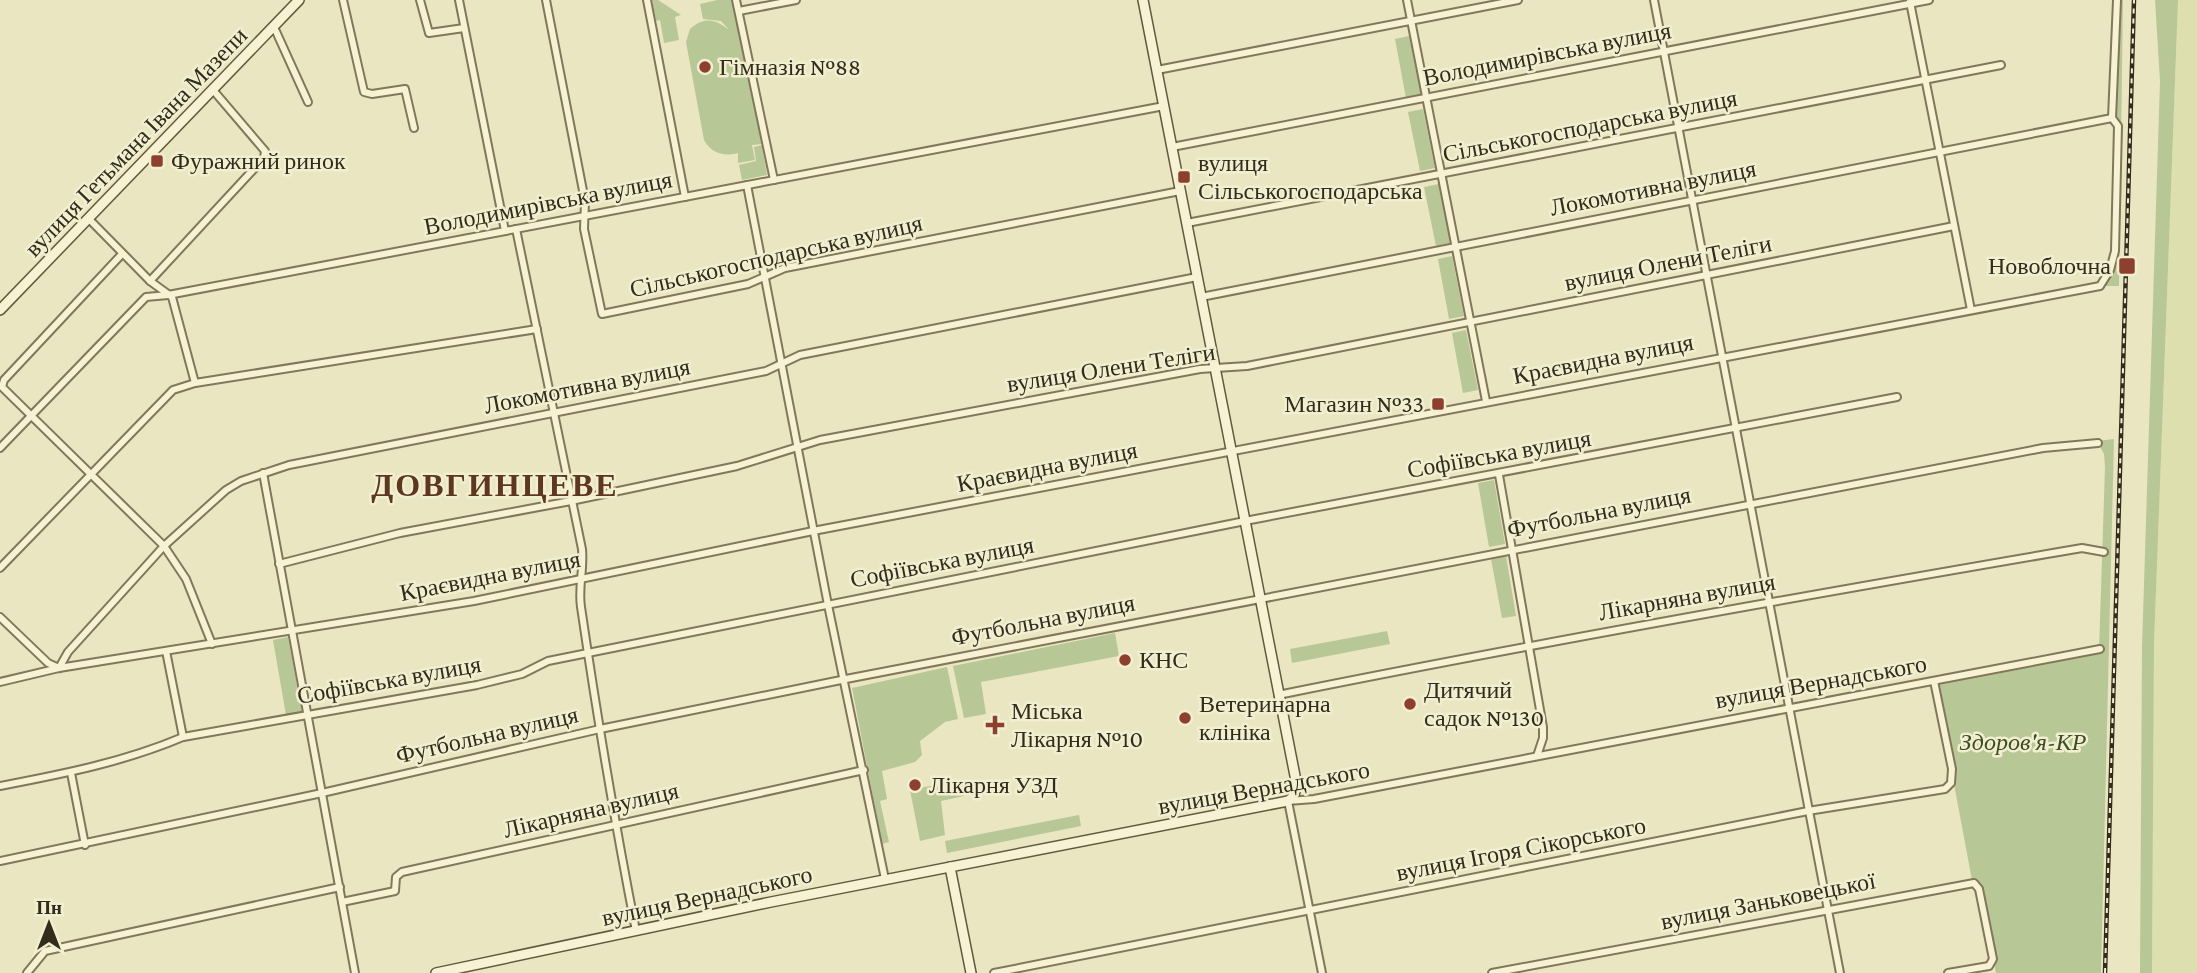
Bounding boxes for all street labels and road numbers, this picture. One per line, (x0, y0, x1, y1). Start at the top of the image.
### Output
street label: Володимирівська вулиця (1421, 16, 1673, 91)
street label: вулиця Гетьмана Івана Мазепи (19, 21, 252, 262)
street label: Сільськогосподарська вулиця (1440, 84, 1739, 167)
street label: Локомотивна вулиця (1548, 154, 1758, 221)
street label: Володимирівська вулиця (422, 165, 674, 240)
street label: Сільськогосподарська вулиця (627, 209, 925, 302)
street label: вулиця Олени Теліги (1562, 229, 1774, 296)
street label: Краєвидна вулиця (1510, 328, 1696, 389)
street label: вулиця Олени Теліги (1005, 338, 1217, 397)
street label: Локомотивна вулиця (482, 352, 692, 419)
street label: Софіївська вулиця (1405, 424, 1593, 483)
street label: Краєвидна вулиця (954, 436, 1140, 497)
street label: Футбольна вулиця (1505, 480, 1693, 543)
street label: Софіївська вулиця (848, 530, 1036, 593)
street label: Краєвидна вулиця (397, 545, 583, 606)
street label: Лікарняна вулиця (1596, 568, 1777, 625)
street label: Футбольна вулиця (949, 588, 1137, 651)
street label: Софіївська вулиця (295, 650, 483, 709)
street label: вулиця Вернадського (1713, 650, 1929, 713)
street label: Футбольна вулиця (393, 700, 581, 769)
street label: вулиця Вернадського (1156, 756, 1372, 819)
street label: Лікарняна вулиця (501, 776, 681, 843)
street label: вулиця Ігоря Сікорського (1394, 811, 1648, 886)
street label: вулиця Вернадського (599, 860, 815, 931)
street label: вулиця Заньковецької (1658, 866, 1878, 935)

